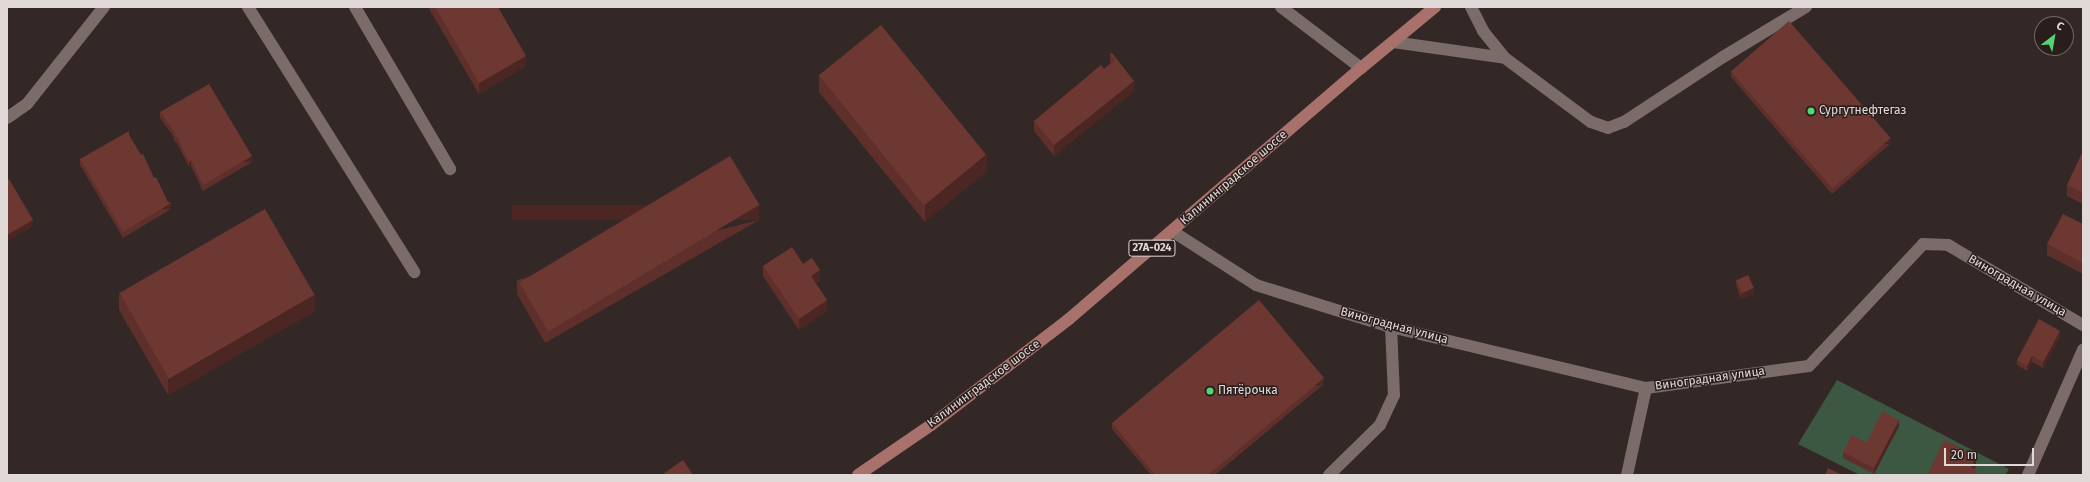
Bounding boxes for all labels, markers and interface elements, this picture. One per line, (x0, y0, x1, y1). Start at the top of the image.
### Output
north arrow (2034, 16, 2074, 56)
text: С (2054, 19, 2066, 33)
place label: Сургутнефтегаз (1819, 104, 1907, 118)
marker: Сургутнефтегаз (1806, 106, 1816, 116)
street label: Калининградское шоссе (1178, 128, 1290, 228)
road number: 27А-024 (1128, 239, 1176, 257)
street label: Виноградная улица (1965, 252, 2069, 320)
street label: Виноградная улица (1339, 305, 1449, 347)
street label: Калининградское шоссе (925, 337, 1043, 431)
street label: Виноградная улица (1654, 364, 1766, 394)
place label: Пятёрочка (1218, 384, 1278, 398)
marker: Пятёрочка (1205, 386, 1215, 396)
scale bar (1946, 440, 2036, 466)
text: 20 m (1951, 448, 1977, 462)

